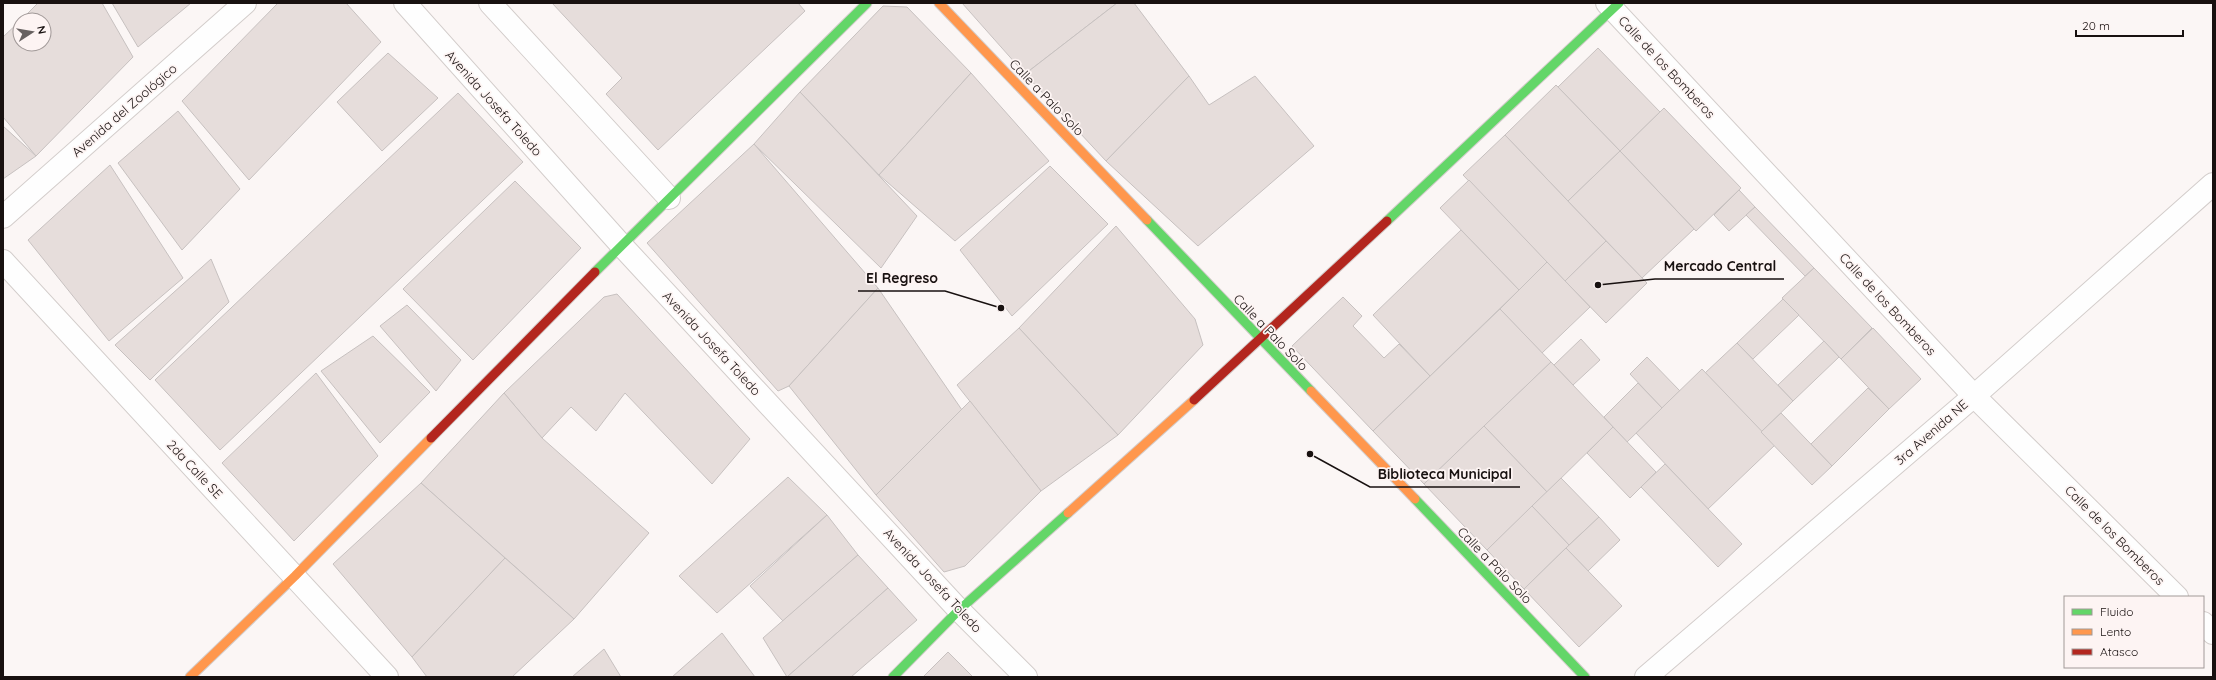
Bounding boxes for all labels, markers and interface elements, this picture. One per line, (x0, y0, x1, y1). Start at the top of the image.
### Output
north arrow (12, 12, 52, 52)
street label: Calle de los Bomberos (1615, 12, 1719, 122)
scale bar (2076, 12, 2183, 38)
text: 20 m (2082, 18, 2110, 33)
text: N (34, 25, 49, 35)
street label: Avenida Josefa Toledo (442, 47, 546, 159)
street label: Calle a Palo Solo (1006, 55, 1088, 139)
street label: Avenida del Zoológico (68, 60, 180, 160)
street label: Calle de los Bomberos (1836, 249, 1940, 359)
callout: Mercado Central (1655, 253, 1784, 279)
text: Mercado Central (1664, 257, 1776, 275)
callout: El Regreso (858, 265, 945, 291)
text: El Regreso (866, 269, 938, 287)
street label: Avenida Josefa Toledo (660, 288, 765, 399)
street label: Calle a Palo Solo (1230, 290, 1312, 374)
street label: 3ra Avenida NE (1891, 396, 1971, 468)
street label: 2da Calle SE (164, 436, 226, 502)
callout: Biblioteca Municipal (1370, 461, 1520, 487)
text: Biblioteca Municipal (1378, 465, 1512, 483)
street label: Calle de los Bomberos (2062, 482, 2168, 588)
street label: Calle a Palo Solo (1454, 523, 1536, 607)
street label: Avenida Josefa Toledo (881, 525, 986, 636)
legend (2064, 596, 2204, 668)
text: Fluido (2100, 604, 2133, 619)
text: Lento (2100, 624, 2131, 639)
text: Atasco (2100, 644, 2138, 659)

